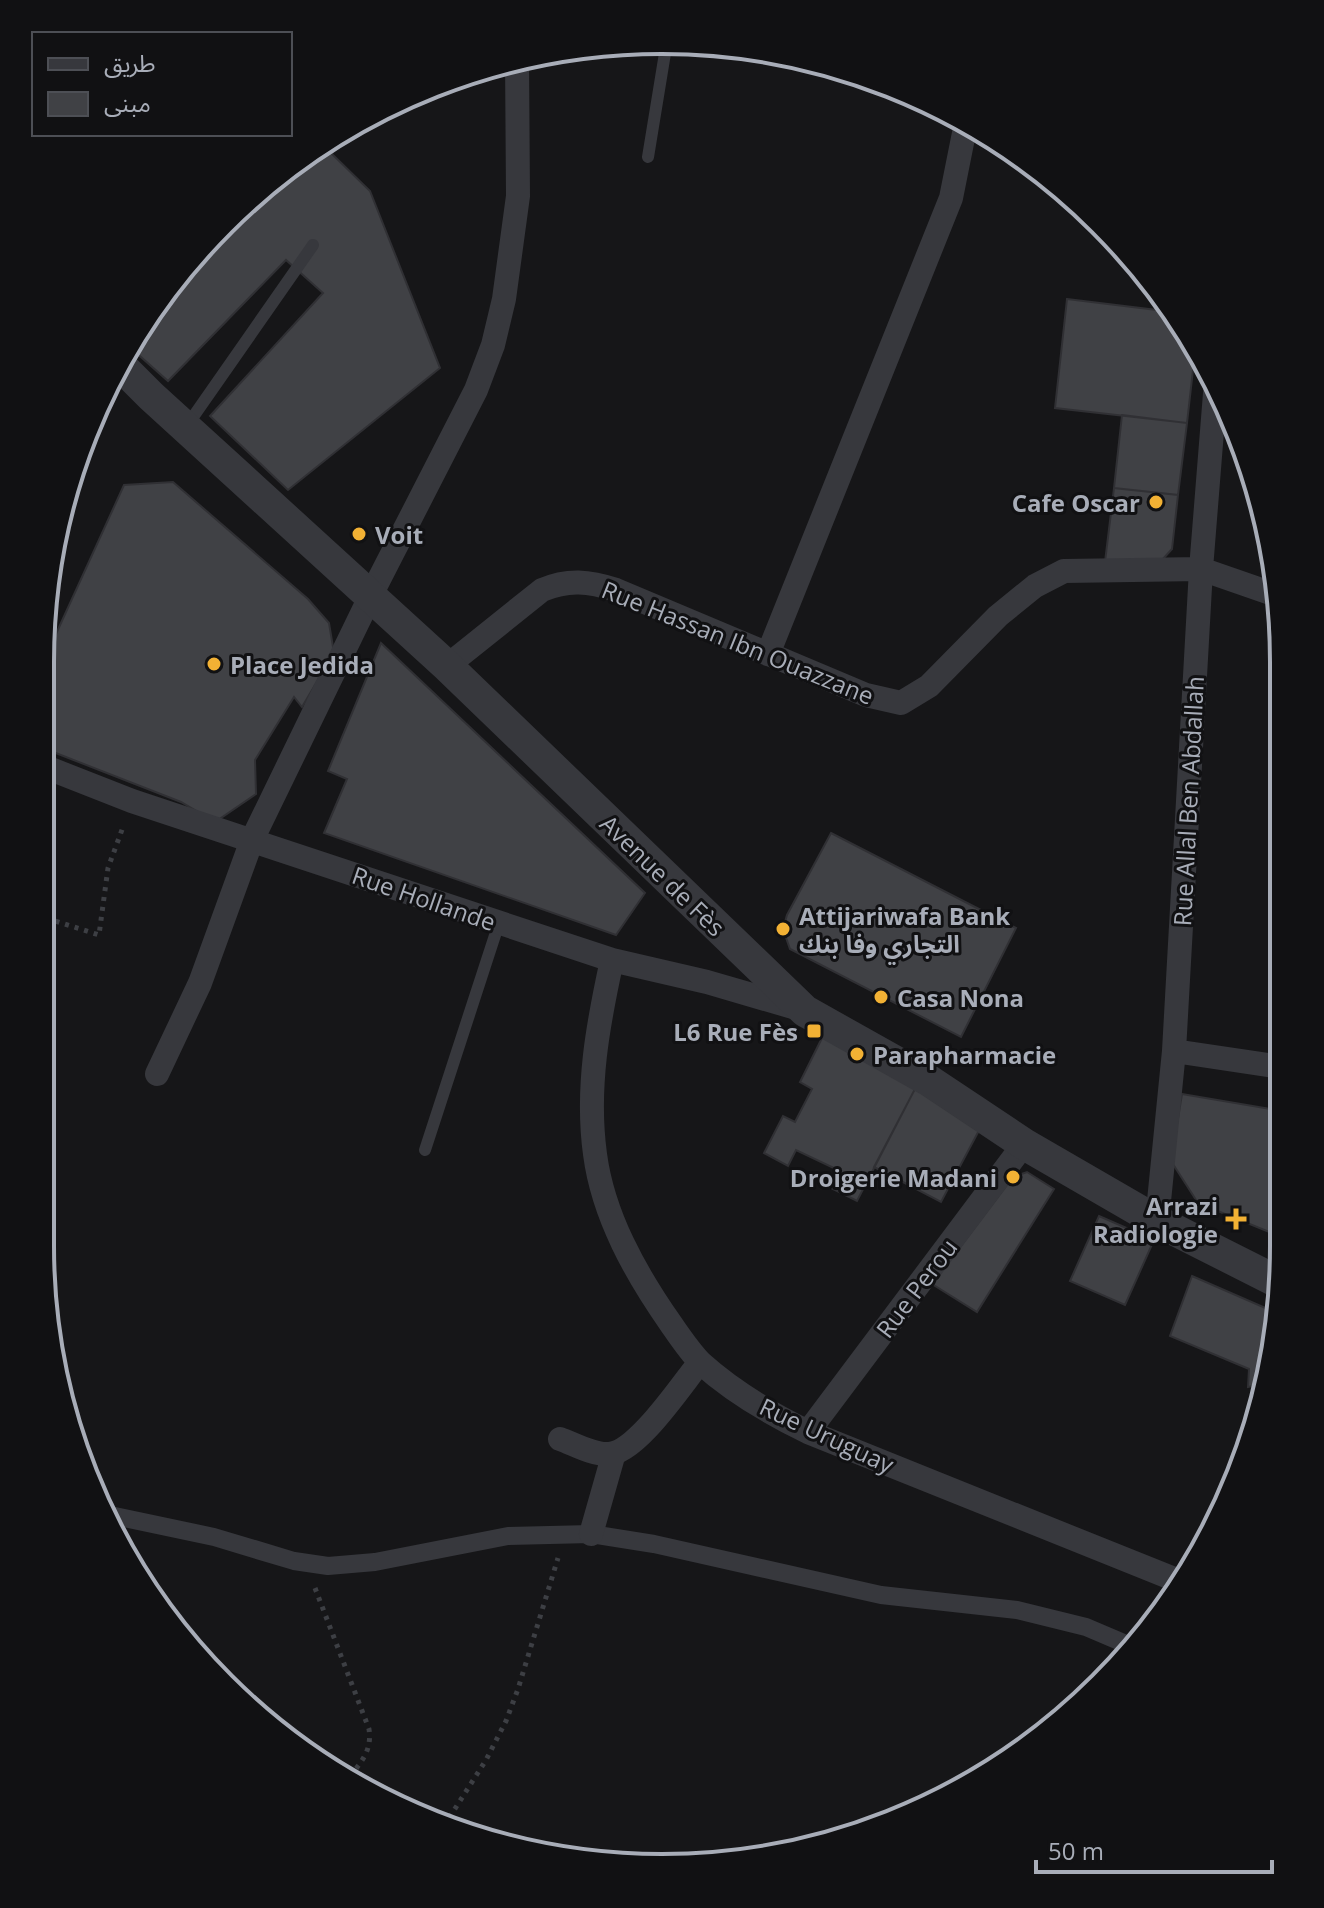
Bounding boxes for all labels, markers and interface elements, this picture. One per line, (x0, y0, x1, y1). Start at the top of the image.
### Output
legend (32, 32, 292, 136)
text: طريق (104, 46, 156, 79)
text: مبنى (104, 86, 151, 119)
place label: Cafe Oscar (1012, 486, 1140, 519)
marker: Cafe Oscar (1147, 493, 1165, 511)
place label: Voit (375, 518, 423, 551)
marker: Voit (350, 525, 368, 543)
street label: Rue Hassan Ibn Ouazzane (597, 572, 879, 712)
place label: Place Jedida (230, 648, 374, 681)
marker: Place Jedida (205, 655, 223, 673)
street label: Rue Allal Ben Abdallah (1165, 675, 1211, 927)
street label: Avenue de Fès (593, 807, 733, 943)
street label: Rue Hollande (348, 858, 500, 938)
place label: Attijariwafa Bank التجاري وفا بنك (799, 899, 1010, 964)
marker: Attijariwafa Bank التجاري وفا بنك (774, 920, 792, 938)
place label: Casa Nona (897, 981, 1024, 1014)
marker: Casa Nona (872, 988, 890, 1006)
place label: L6 Rue Fès (673, 1015, 798, 1048)
marker: L6 Rue Fès (805, 1022, 823, 1040)
place label: Parapharmacie (873, 1038, 1056, 1071)
marker: Parapharmacie (848, 1045, 866, 1063)
place label: Droigerie Madani (790, 1161, 997, 1194)
marker: Droigerie Madani (1004, 1168, 1022, 1186)
place label: Arrazi Radiologie (1093, 1189, 1218, 1250)
marker: Arrazi Radiologie (1225, 1208, 1247, 1230)
street label: Rue Perou (868, 1232, 964, 1344)
street label: Rue Uruguay (755, 1390, 900, 1481)
scale bar (1036, 1824, 1272, 1874)
text: 50 m (1048, 1834, 1104, 1867)

